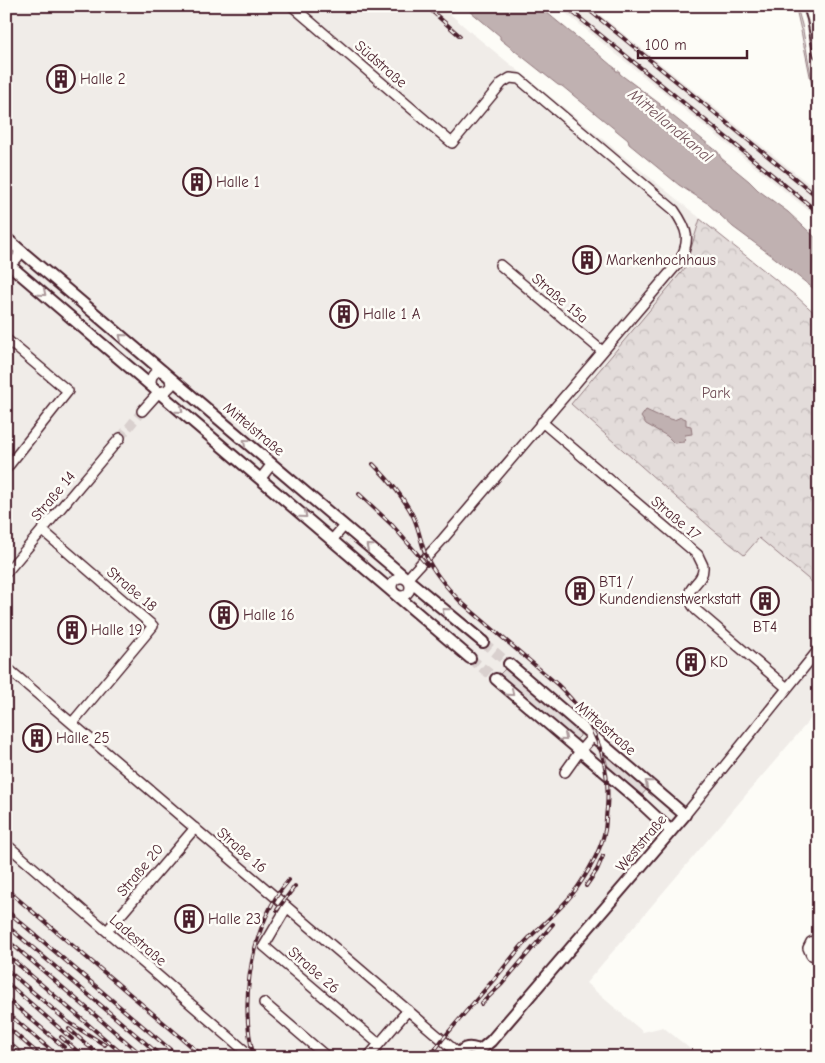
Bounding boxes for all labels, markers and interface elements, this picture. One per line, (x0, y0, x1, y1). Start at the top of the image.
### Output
scale bar (638, 28, 746, 60)
street label: Südstraße (351, 36, 411, 92)
text: 100 m (645, 36, 687, 54)
building icon: Halle 2 (46, 64, 76, 94)
place label: Halle 2 (80, 70, 126, 88)
water label: Mittellandkanal (624, 85, 716, 166)
building icon: Halle 1 (182, 167, 212, 197)
place label: Halle 1 (216, 173, 260, 191)
building icon: Markenhochhaus (572, 245, 602, 275)
place label: Markenhochhaus (606, 251, 716, 269)
street label: Straße 15a (528, 269, 592, 327)
one-way arrow (38, 287, 47, 296)
building icon: Halle 1 A (329, 299, 359, 329)
place label: Halle 1 A (363, 305, 421, 323)
one-way arrow (119, 333, 128, 342)
park label: Park (702, 384, 731, 402)
street label: Mittelstraße (220, 398, 289, 460)
one-way arrow (175, 404, 184, 413)
one-way arrow (242, 439, 251, 448)
street label: Straße 14 (27, 467, 79, 525)
street label: Straße 17 (647, 492, 705, 544)
one-way arrow (298, 510, 307, 518)
one-way arrow (366, 544, 375, 553)
street label: Straße 18 (103, 563, 161, 615)
place label: BT1 / Kundendienstwerkstatt (599, 573, 741, 608)
building icon: BT1 / Kundendienstwerkstatt (565, 576, 595, 606)
building icon: BT4 (750, 586, 780, 616)
building icon: Halle 16 (209, 600, 239, 630)
place label: Halle 16 (243, 606, 295, 624)
one-way arrow (442, 608, 451, 617)
building icon: Halle 19 (57, 615, 87, 645)
place label: BT4 (753, 618, 777, 636)
place label: Halle 19 (91, 621, 143, 639)
building icon: KD (676, 647, 706, 677)
place label: KD (710, 653, 728, 671)
one-way arrow (505, 687, 514, 695)
street label: Mittelstraße (572, 697, 640, 759)
building icon: Halle 25 (22, 723, 52, 753)
place label: Halle 25 (56, 729, 110, 747)
one-way arrow (558, 732, 567, 740)
one-way arrow (644, 780, 653, 789)
street label: Weststraße (612, 810, 670, 875)
street label: Straße 16 (213, 823, 271, 877)
street label: Straße 20 (113, 840, 167, 900)
building icon: Halle 23 (174, 904, 204, 934)
street label: Ladestraße (106, 910, 171, 970)
place label: Halle 23 (208, 910, 261, 928)
street label: Straße 26 (285, 943, 343, 997)

